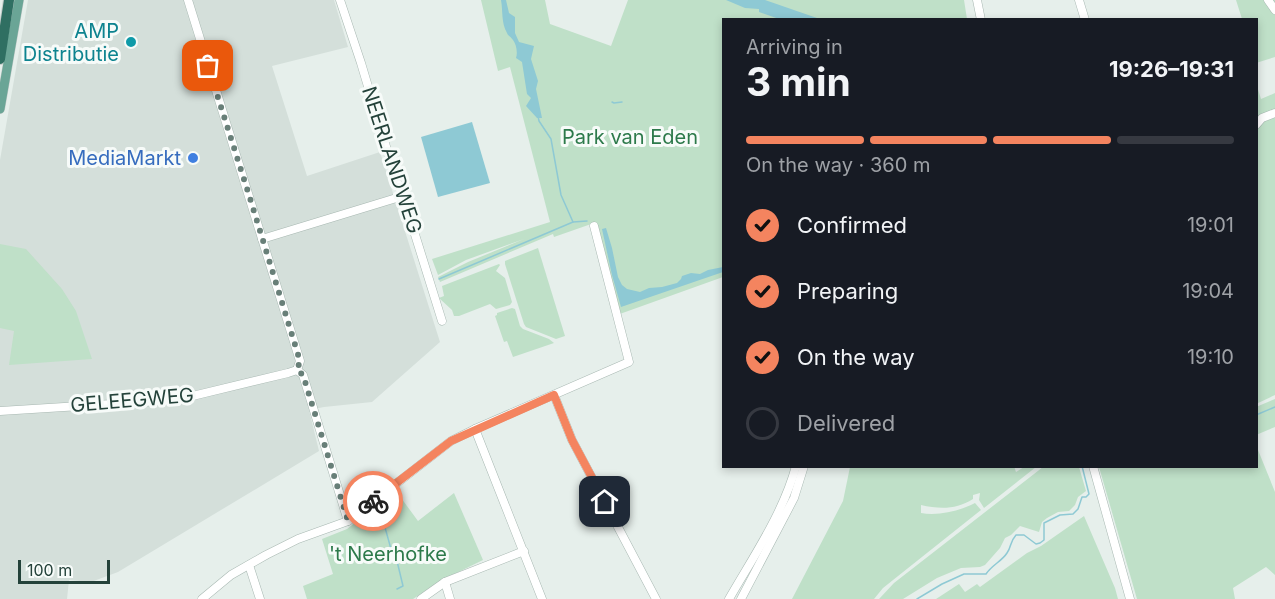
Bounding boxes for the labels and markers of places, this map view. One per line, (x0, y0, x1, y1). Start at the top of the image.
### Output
place label: AMP Distributie (23, 19, 119, 66)
marker: AMP Distributie (124, 35, 138, 49)
pin (182, 40, 233, 91)
place label: MediaMarkt (68, 146, 181, 170)
marker: MediaMarkt (186, 151, 200, 165)
pin (579, 476, 630, 527)

